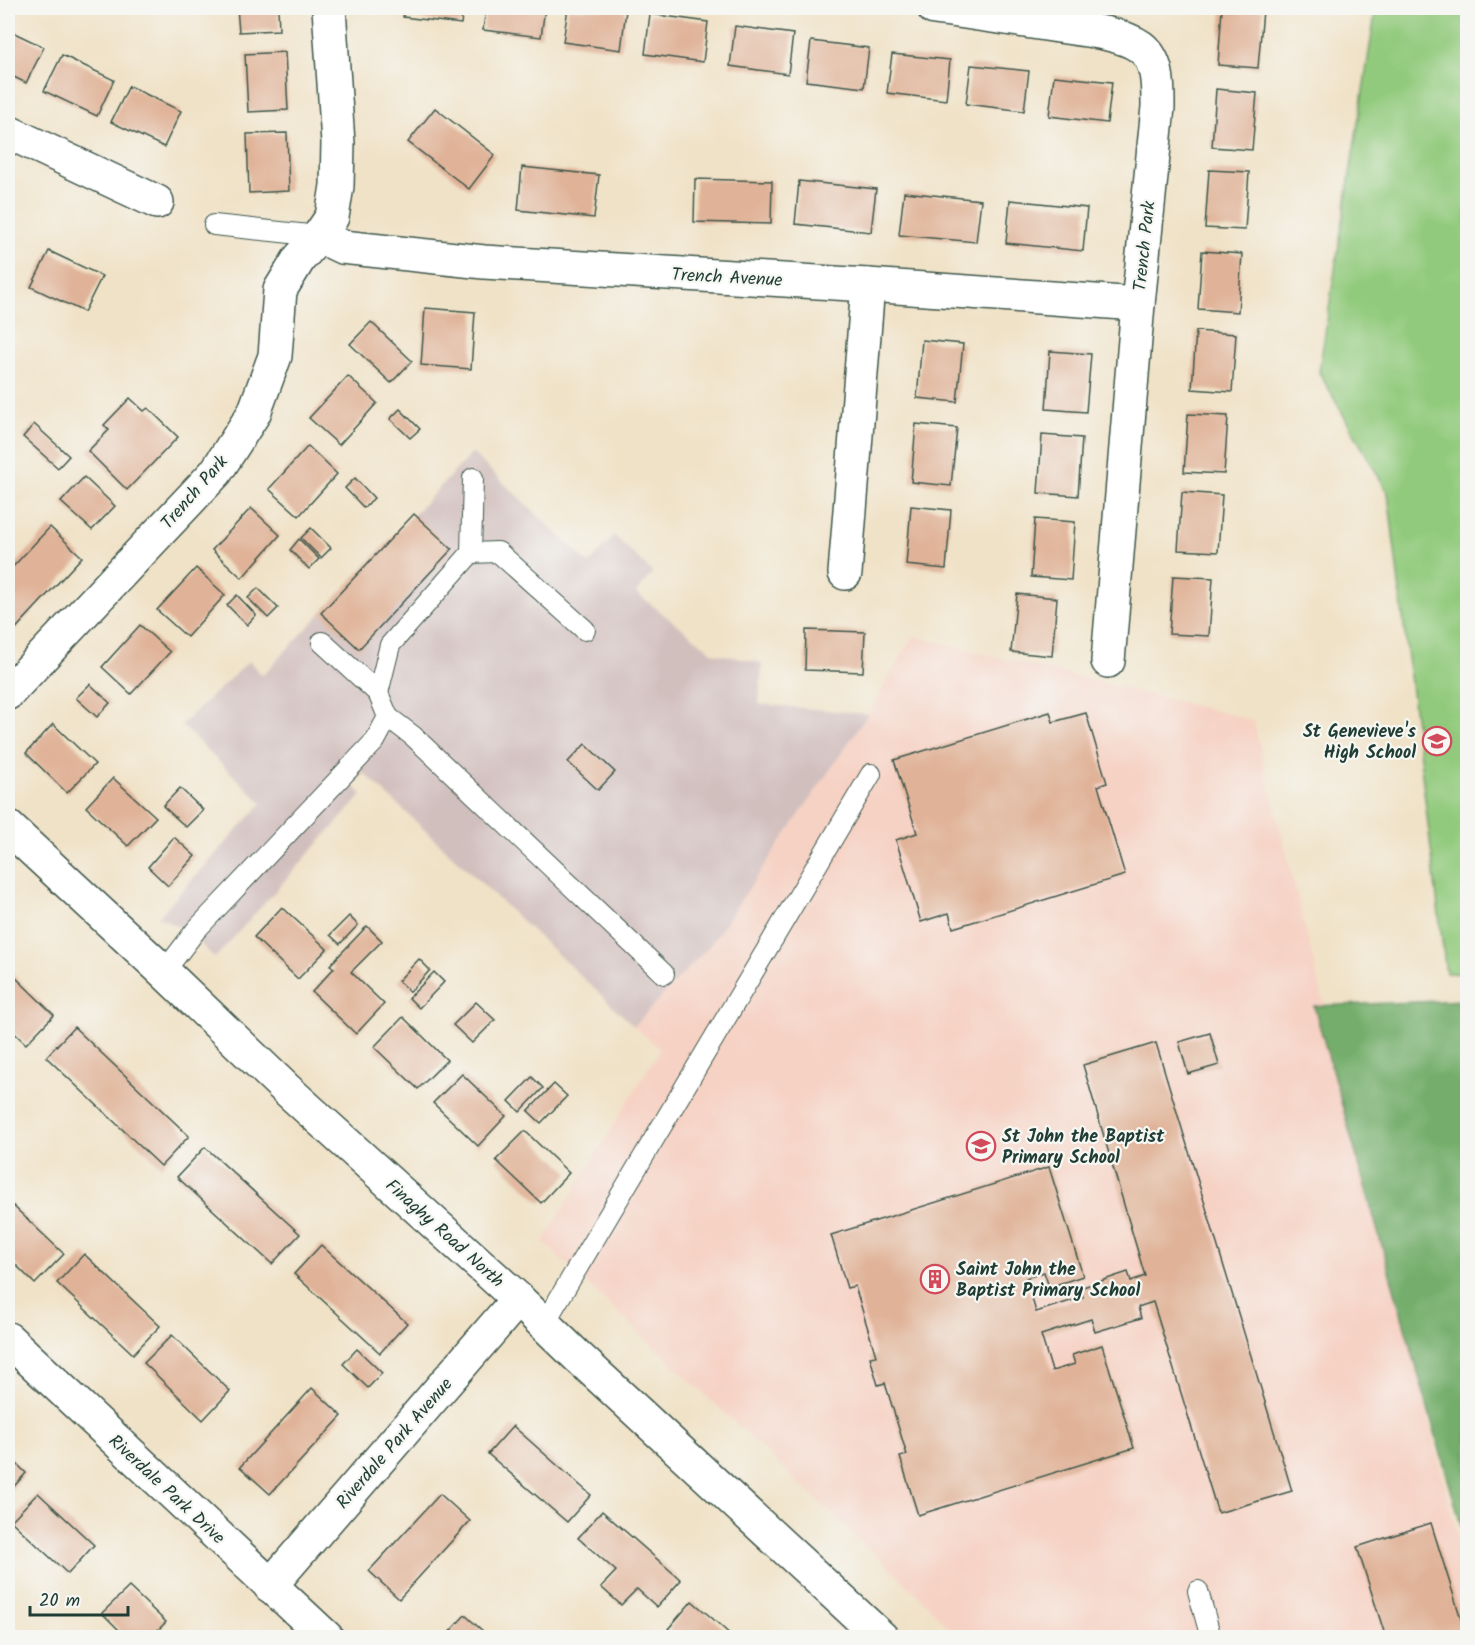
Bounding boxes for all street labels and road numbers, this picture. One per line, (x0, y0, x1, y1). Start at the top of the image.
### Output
street label: Trench Park (1126, 199, 1165, 293)
street label: Trench Avenue (671, 261, 783, 296)
street label: Trench Park (154, 449, 236, 537)
street label: Finaghy Road North (378, 1173, 510, 1296)
street label: Riverdale Park Avenue (330, 1372, 461, 1516)
street label: Riverdale Park Drive (101, 1428, 231, 1552)

